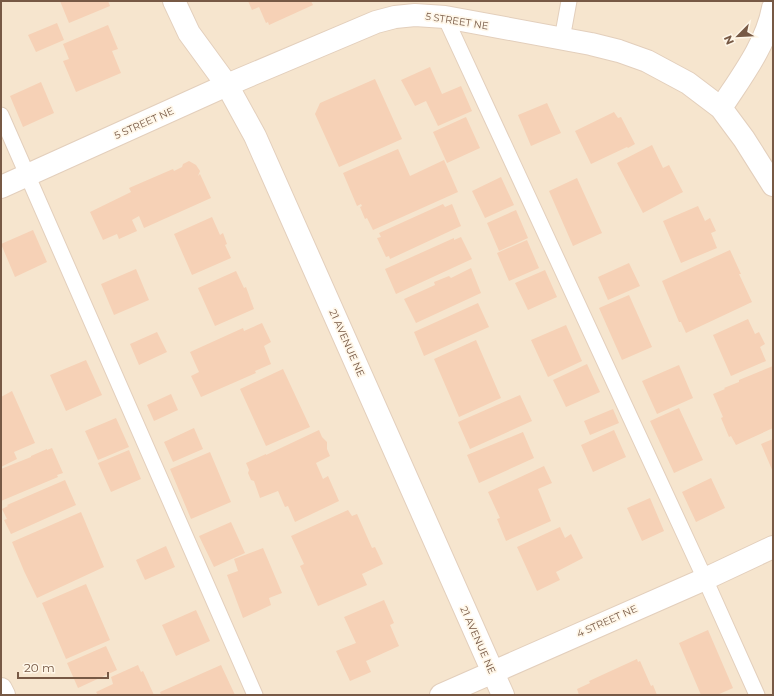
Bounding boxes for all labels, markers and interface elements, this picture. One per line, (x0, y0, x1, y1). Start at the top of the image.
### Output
street label: 5 STREET NE (424, 10, 490, 32)
north arrow (718, 16, 758, 56)
text: N (721, 33, 737, 47)
street label: 5 STREET NE (112, 104, 176, 142)
street label: 21 AVENUE NE (326, 307, 368, 379)
street label: 4 STREET NE (575, 602, 640, 640)
street label: 21 AVENUE NE (457, 604, 499, 676)
scale bar (18, 654, 108, 680)
text: 20 m (24, 660, 55, 675)

